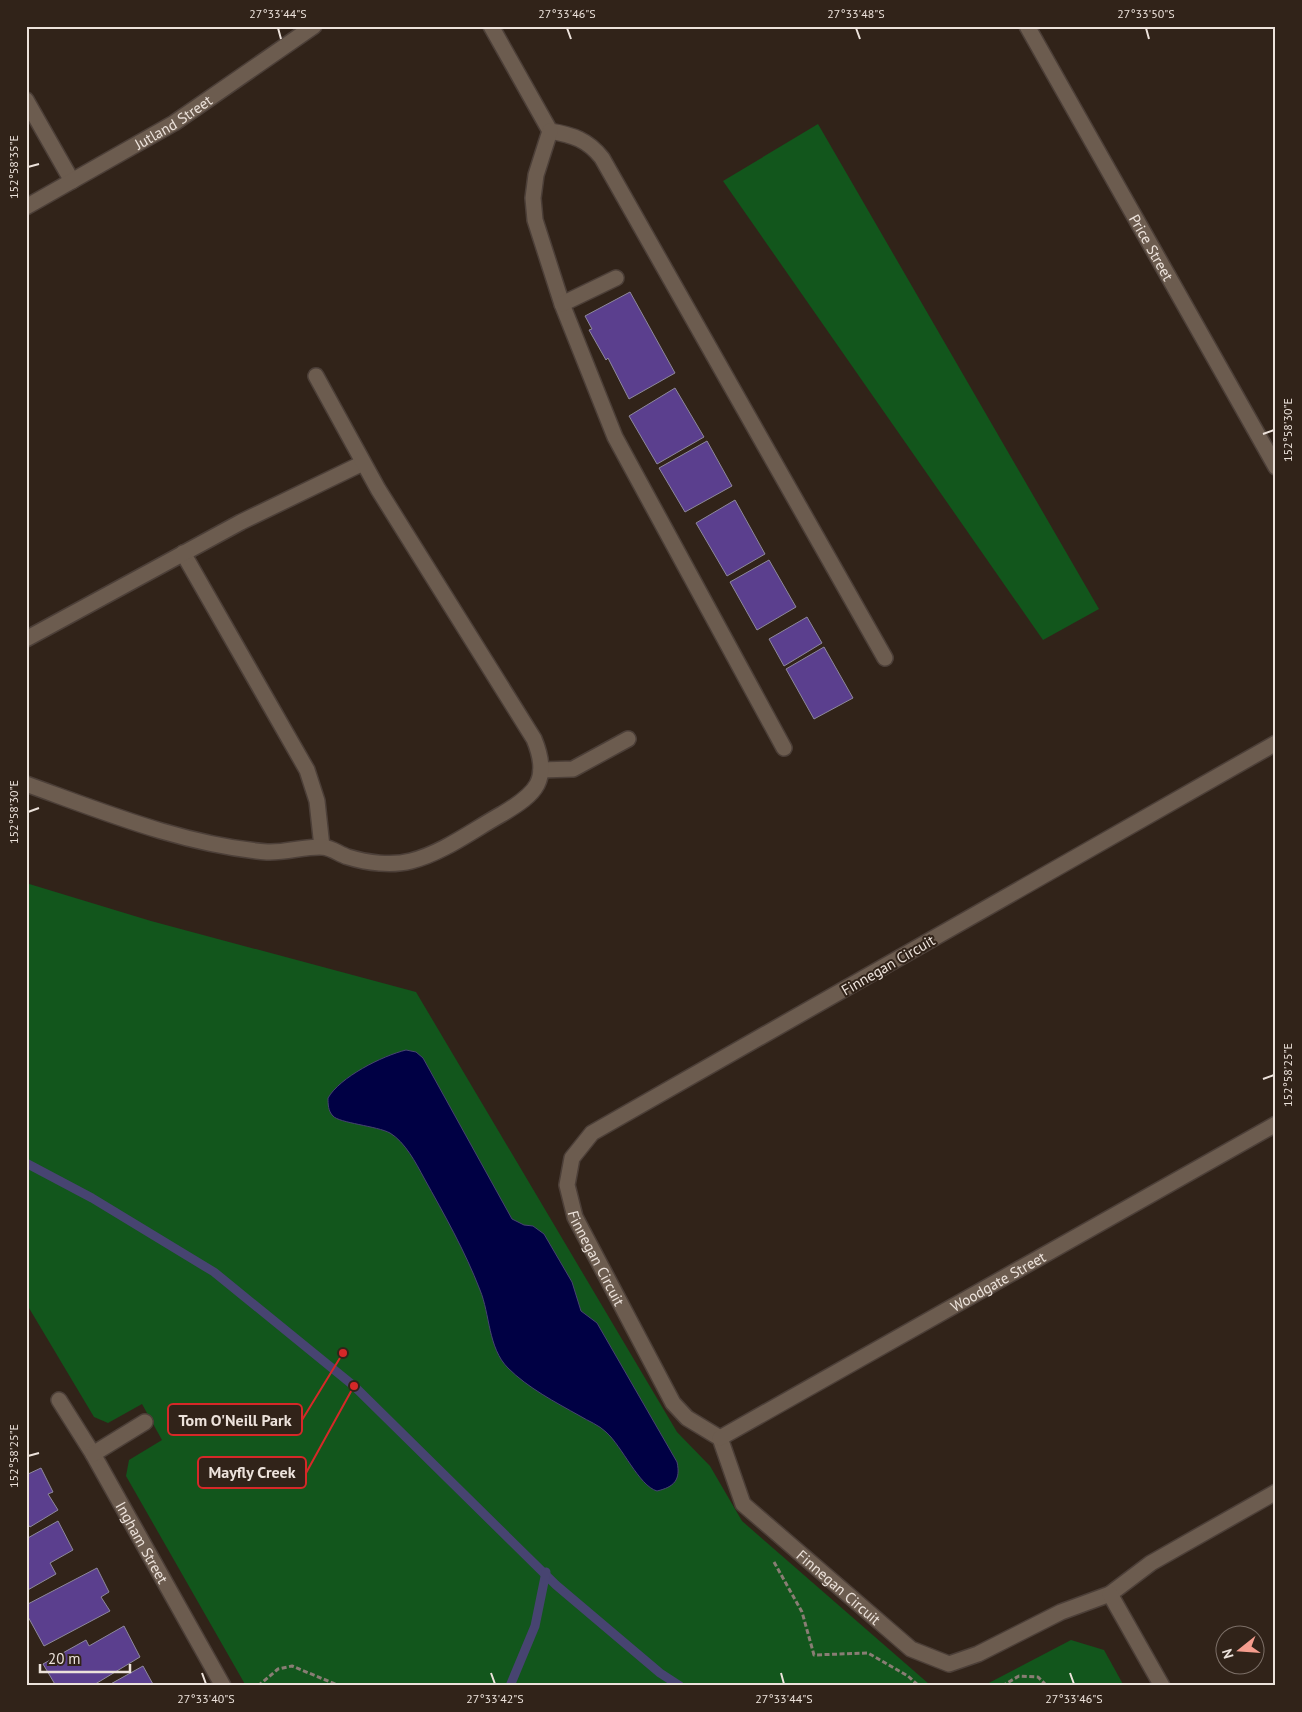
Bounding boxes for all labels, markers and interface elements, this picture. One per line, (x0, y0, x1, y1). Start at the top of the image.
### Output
text: 27°33'44"S (249, 6, 307, 21)
text: 27°33'46"S (538, 6, 596, 21)
text: 27°33'48"S (827, 6, 885, 21)
text: 27°33'50"S (1117, 6, 1175, 21)
street label: Jutland Street (130, 90, 215, 154)
text: 152°58'35"E (6, 135, 21, 199)
street label: Price Street (1126, 211, 1178, 284)
text: 152°58'30"E (1280, 398, 1295, 462)
text: 152°58'30"E (6, 780, 21, 844)
street label: Finnegan Circuit (838, 931, 938, 999)
text: 152°58'25"E (1280, 1043, 1295, 1107)
street label: Finnegan Circuit (564, 1208, 629, 1309)
street label: Woodgate Street (947, 1247, 1049, 1316)
callout: Tom O'Neill Park (168, 1404, 302, 1435)
text: Tom O'Neill Park (179, 1410, 292, 1430)
text: 152°58'25"E (6, 1424, 21, 1488)
callout: Mayfly Creek (198, 1457, 306, 1488)
text: Mayfly Creek (208, 1462, 296, 1482)
street label: Ingham Street (112, 1498, 173, 1587)
street label: Finnegan Circuit (793, 1545, 885, 1628)
north arrow (1214, 1624, 1264, 1674)
scale bar (40, 1642, 130, 1674)
text: N (1218, 1647, 1238, 1661)
text: 20 m (48, 1649, 81, 1668)
text: 27°33'40"S (177, 1691, 235, 1706)
text: 27°33'42"S (466, 1691, 524, 1706)
text: 27°33'44"S (755, 1691, 813, 1706)
text: 27°33'46"S (1045, 1691, 1103, 1706)

